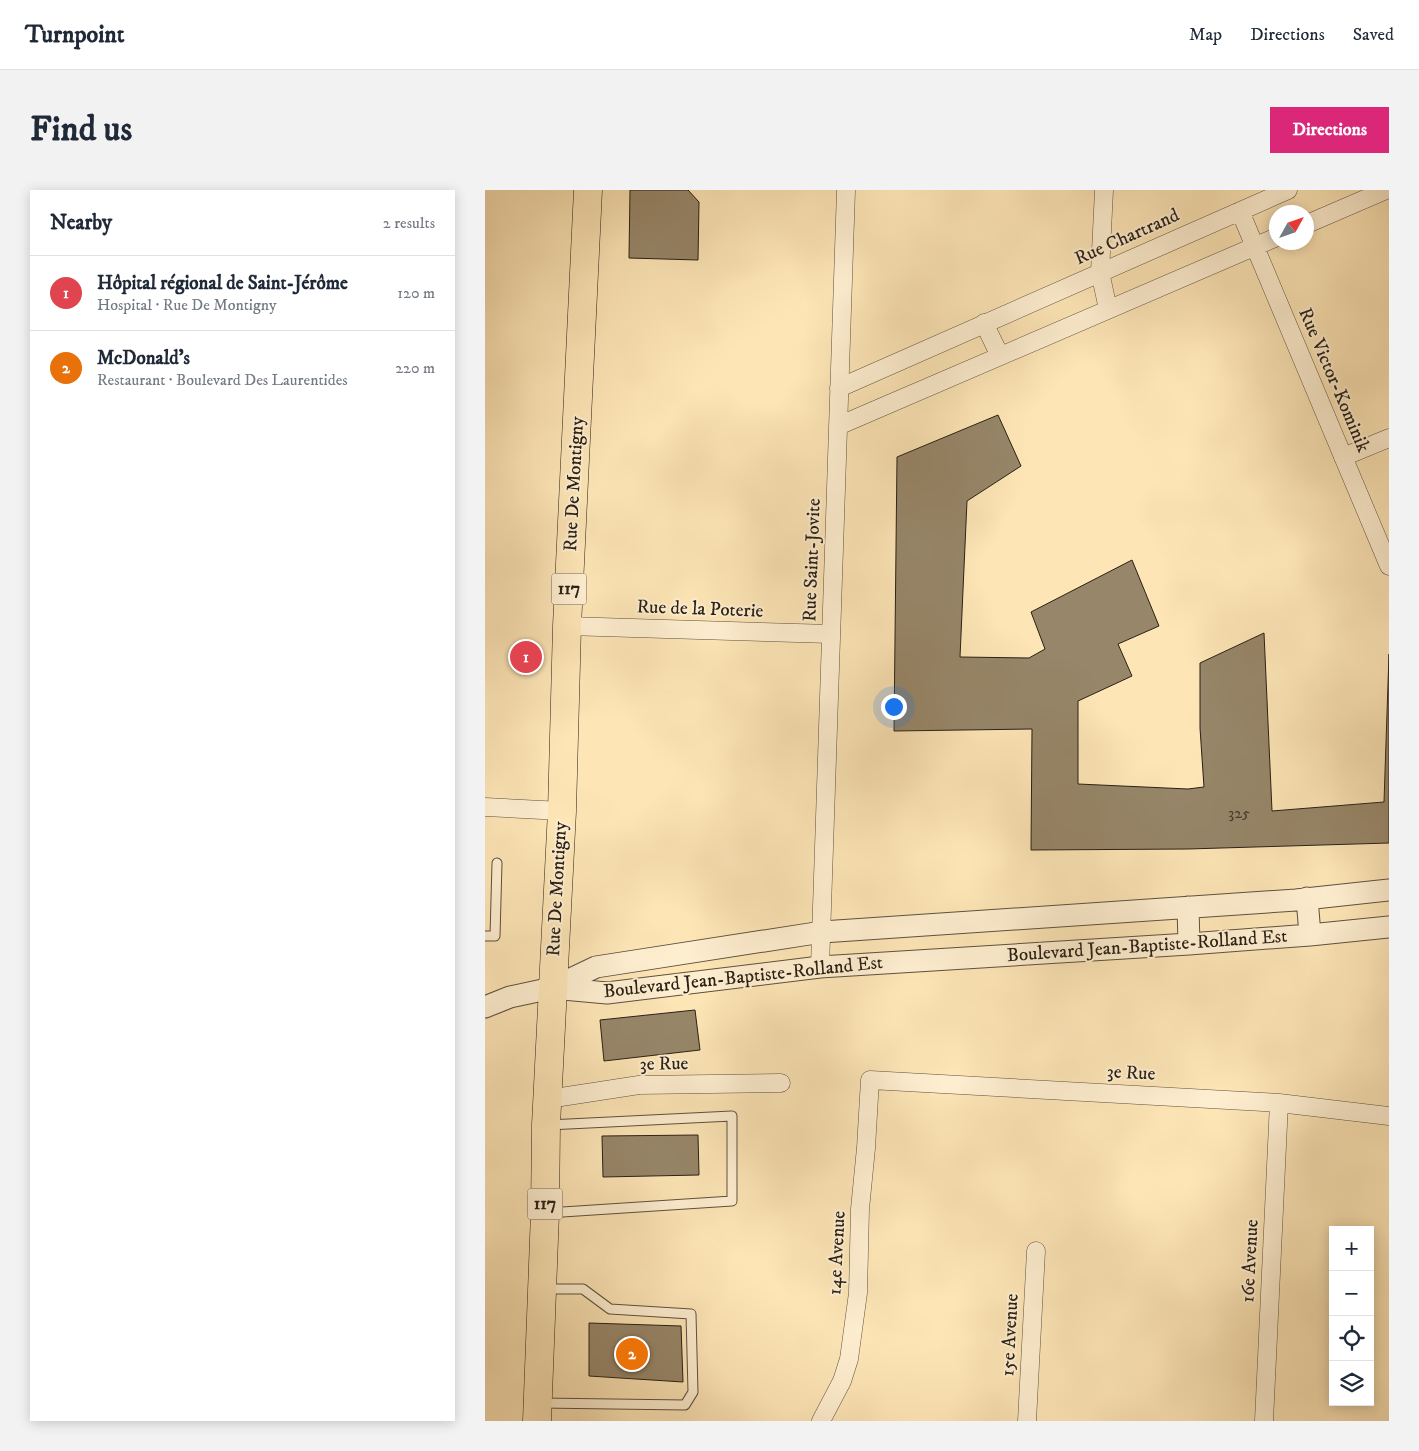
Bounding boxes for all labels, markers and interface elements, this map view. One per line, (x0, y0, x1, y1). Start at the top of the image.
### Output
text: Turnpoint (25, 20, 124, 50)
text: Map (1189, 24, 1222, 46)
text: Directions (1250, 24, 1325, 46)
text: Saved (1353, 24, 1394, 46)
button: Directions (1270, 107, 1389, 153)
text: Find us (30, 108, 132, 152)
street label: Rue Chartrand (1071, 203, 1183, 270)
north arrow (1269, 205, 1314, 250)
text: Nearby (50, 210, 112, 236)
text: 2 results (383, 213, 435, 233)
text: Hôpital régional de Saint-Jérôme (97, 272, 348, 295)
text: 1 (63, 283, 69, 303)
text: 120 m (397, 283, 435, 303)
text: Hospital · Rue De Montigny (97, 295, 277, 315)
street label: Rue Victor-Kominik (1293, 304, 1375, 456)
text: McDonald's (97, 347, 190, 370)
text: 2 (62, 358, 70, 378)
text: 220 m (395, 358, 435, 378)
text: Restaurant · Boulevard Des Laurentides (97, 370, 348, 390)
street label: Rue De Montigny (559, 415, 589, 552)
street label: Rue Saint-Jovite (798, 498, 826, 622)
road number: 117 (551, 574, 587, 604)
street label: Rue de la Poterie (636, 595, 764, 623)
pin: 1 (510, 638, 542, 676)
your location (881, 694, 907, 720)
house number: 325 (1228, 803, 1250, 823)
street label: Rue De Montigny (542, 820, 572, 957)
street label: Boulevard Jean-Baptiste-Rolland Est (1006, 925, 1288, 967)
street label: Boulevard Jean-Baptiste-Rolland Est (602, 951, 884, 1003)
street label: 3e Rue (639, 1052, 689, 1076)
street label: 3e Rue (1106, 1060, 1156, 1086)
road number: 117 (527, 1189, 563, 1220)
street label: 14e Avenue (823, 1210, 851, 1296)
street label: 16e Avenue (1236, 1219, 1264, 1303)
map controls (1329, 1226, 1374, 1406)
button: + (1329, 1226, 1374, 1271)
button: − (1329, 1271, 1374, 1316)
street label: 15e Avenue (996, 1293, 1024, 1377)
button: locate (1329, 1316, 1374, 1361)
pin: 2 (616, 1335, 648, 1373)
button: layers (1329, 1361, 1374, 1406)

